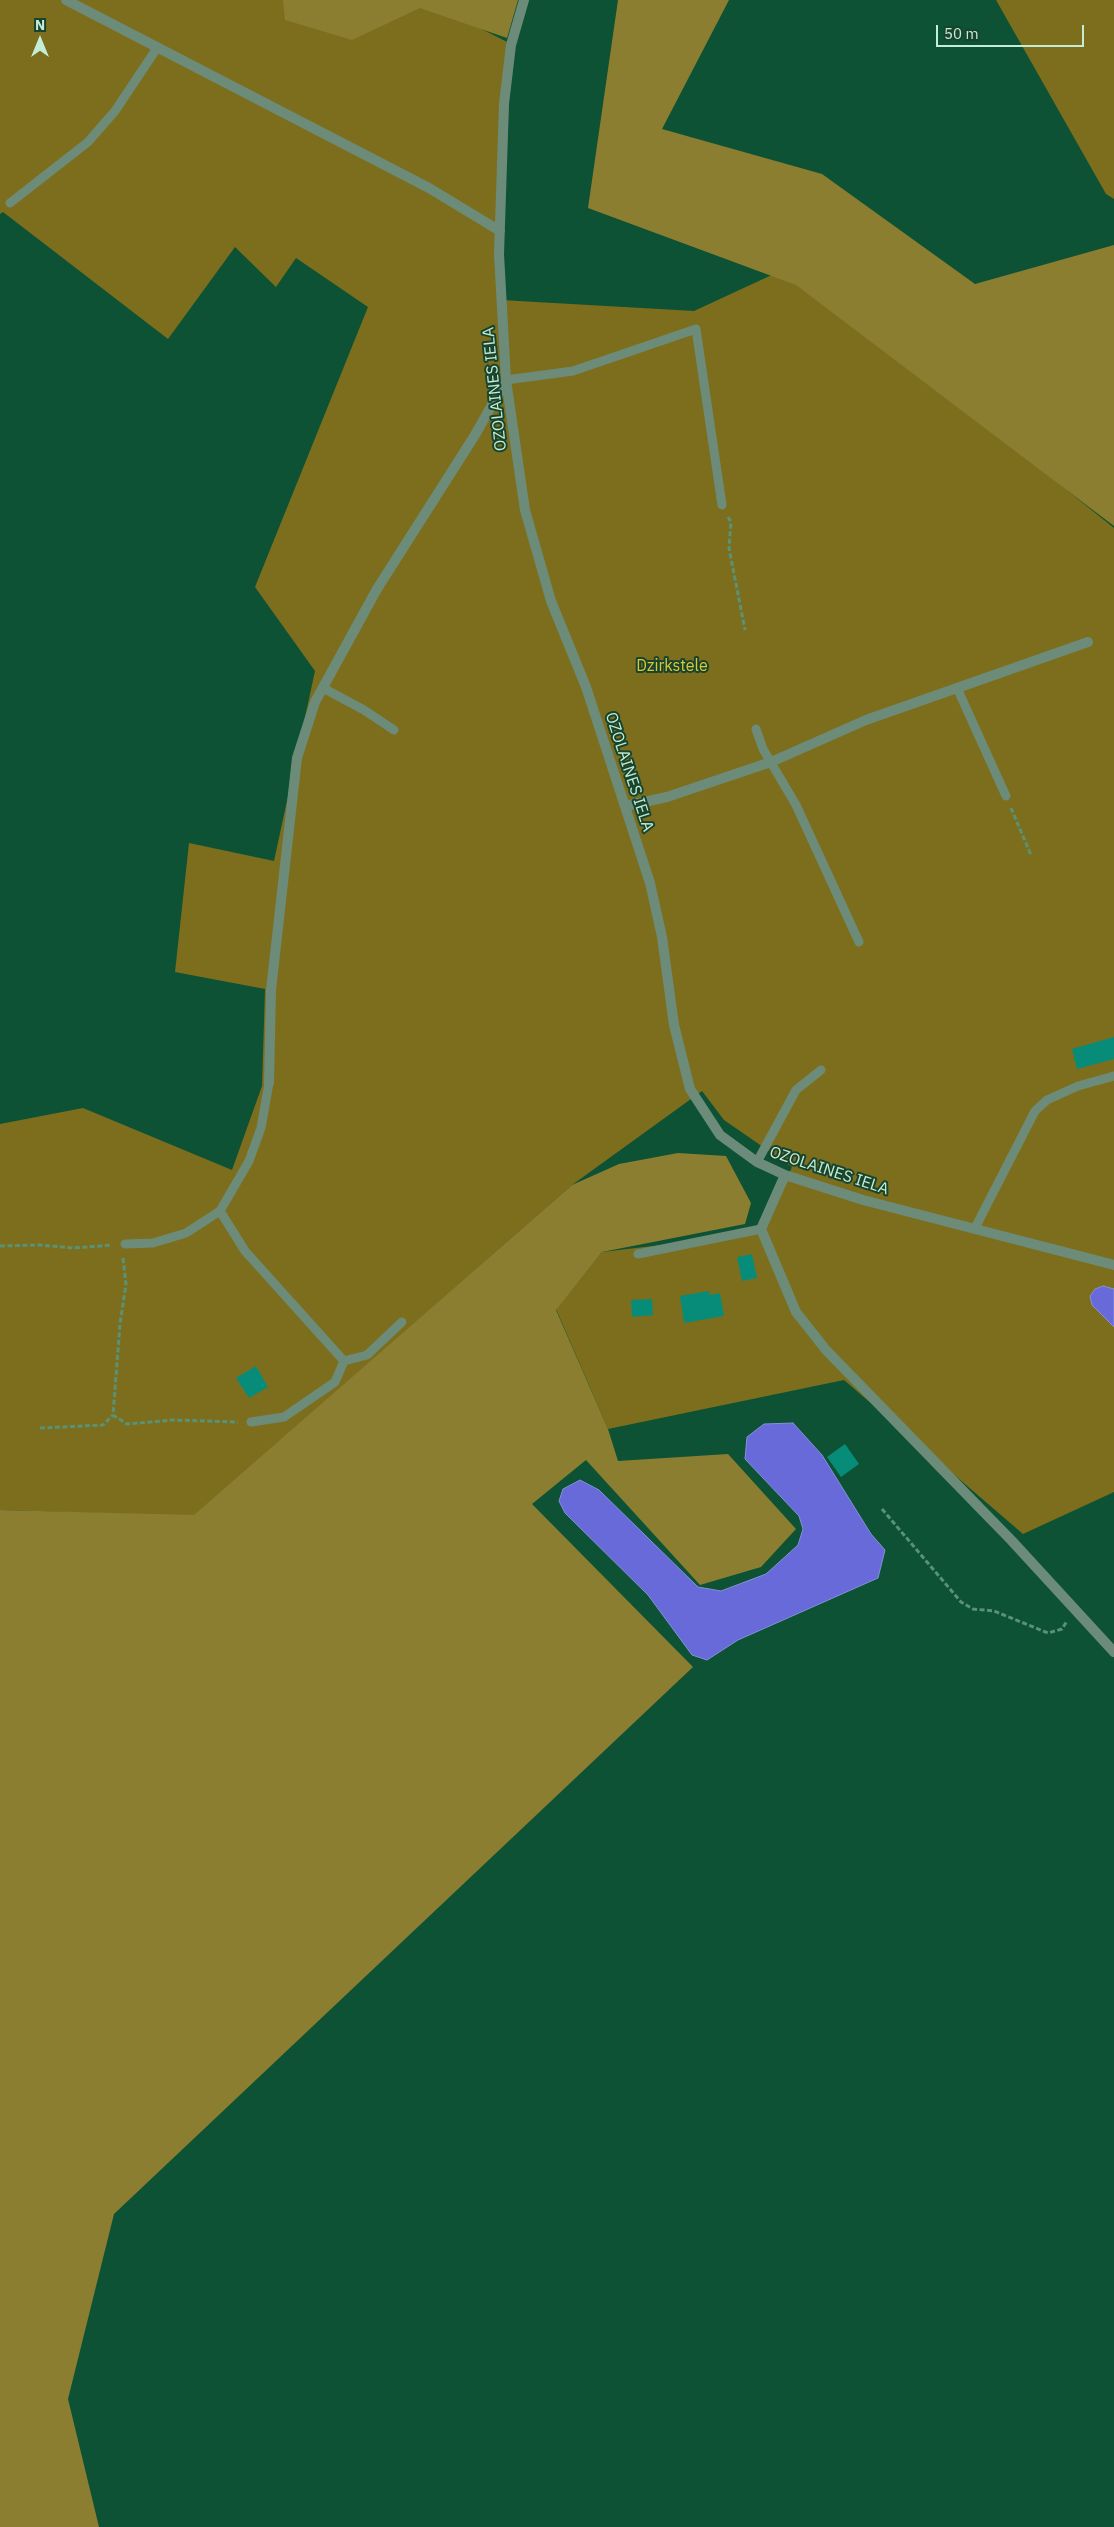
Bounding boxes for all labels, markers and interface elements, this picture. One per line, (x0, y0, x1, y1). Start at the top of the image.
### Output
north arrow (15, 15, 65, 65)
scale bar (939, 15, 1086, 47)
text: N (35, 16, 45, 34)
text: 50 m (944, 24, 979, 43)
street label: OZOLAINES IELA (479, 326, 511, 452)
park label: Dzirkstele (636, 656, 708, 676)
street label: OZOLAINES IELA (601, 710, 657, 834)
street label: OZOLAINES IELA (767, 1143, 891, 1199)

